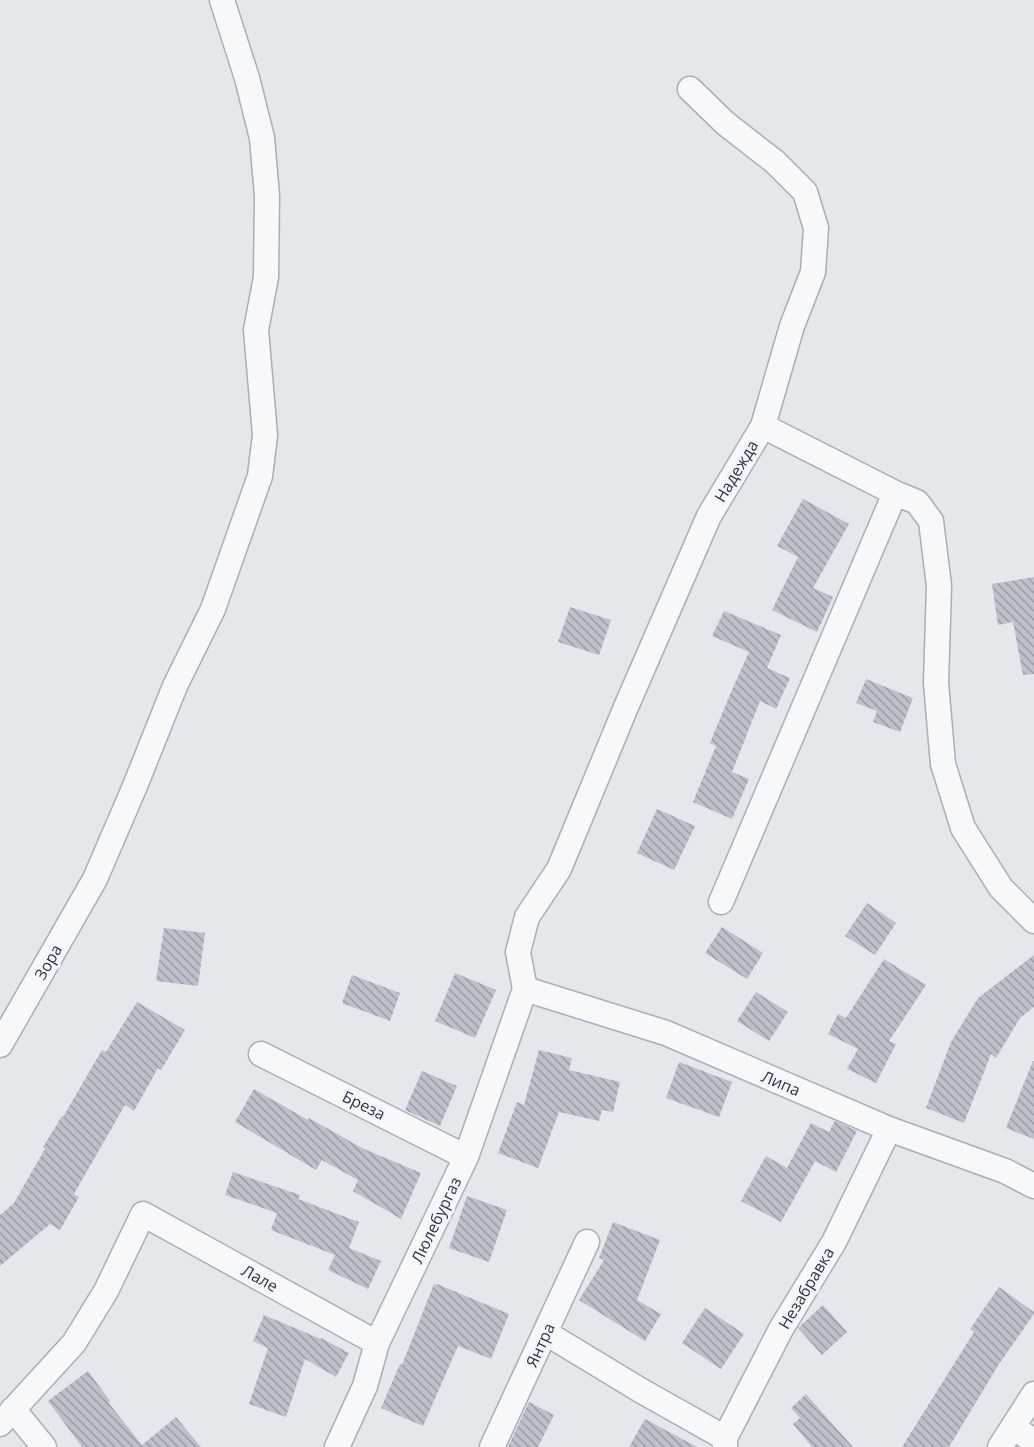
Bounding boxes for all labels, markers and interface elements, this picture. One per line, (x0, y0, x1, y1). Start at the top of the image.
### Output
street label: Надежда (709, 436, 763, 506)
street label: Зора (29, 940, 67, 984)
street label: Липа (758, 1065, 804, 1101)
street label: Бреза (339, 1085, 389, 1125)
street label: Люлебургаз (406, 1173, 466, 1267)
street label: Незабравка (773, 1243, 839, 1333)
street label: Лале (238, 1259, 282, 1297)
street label: Янтра (520, 1319, 560, 1371)

